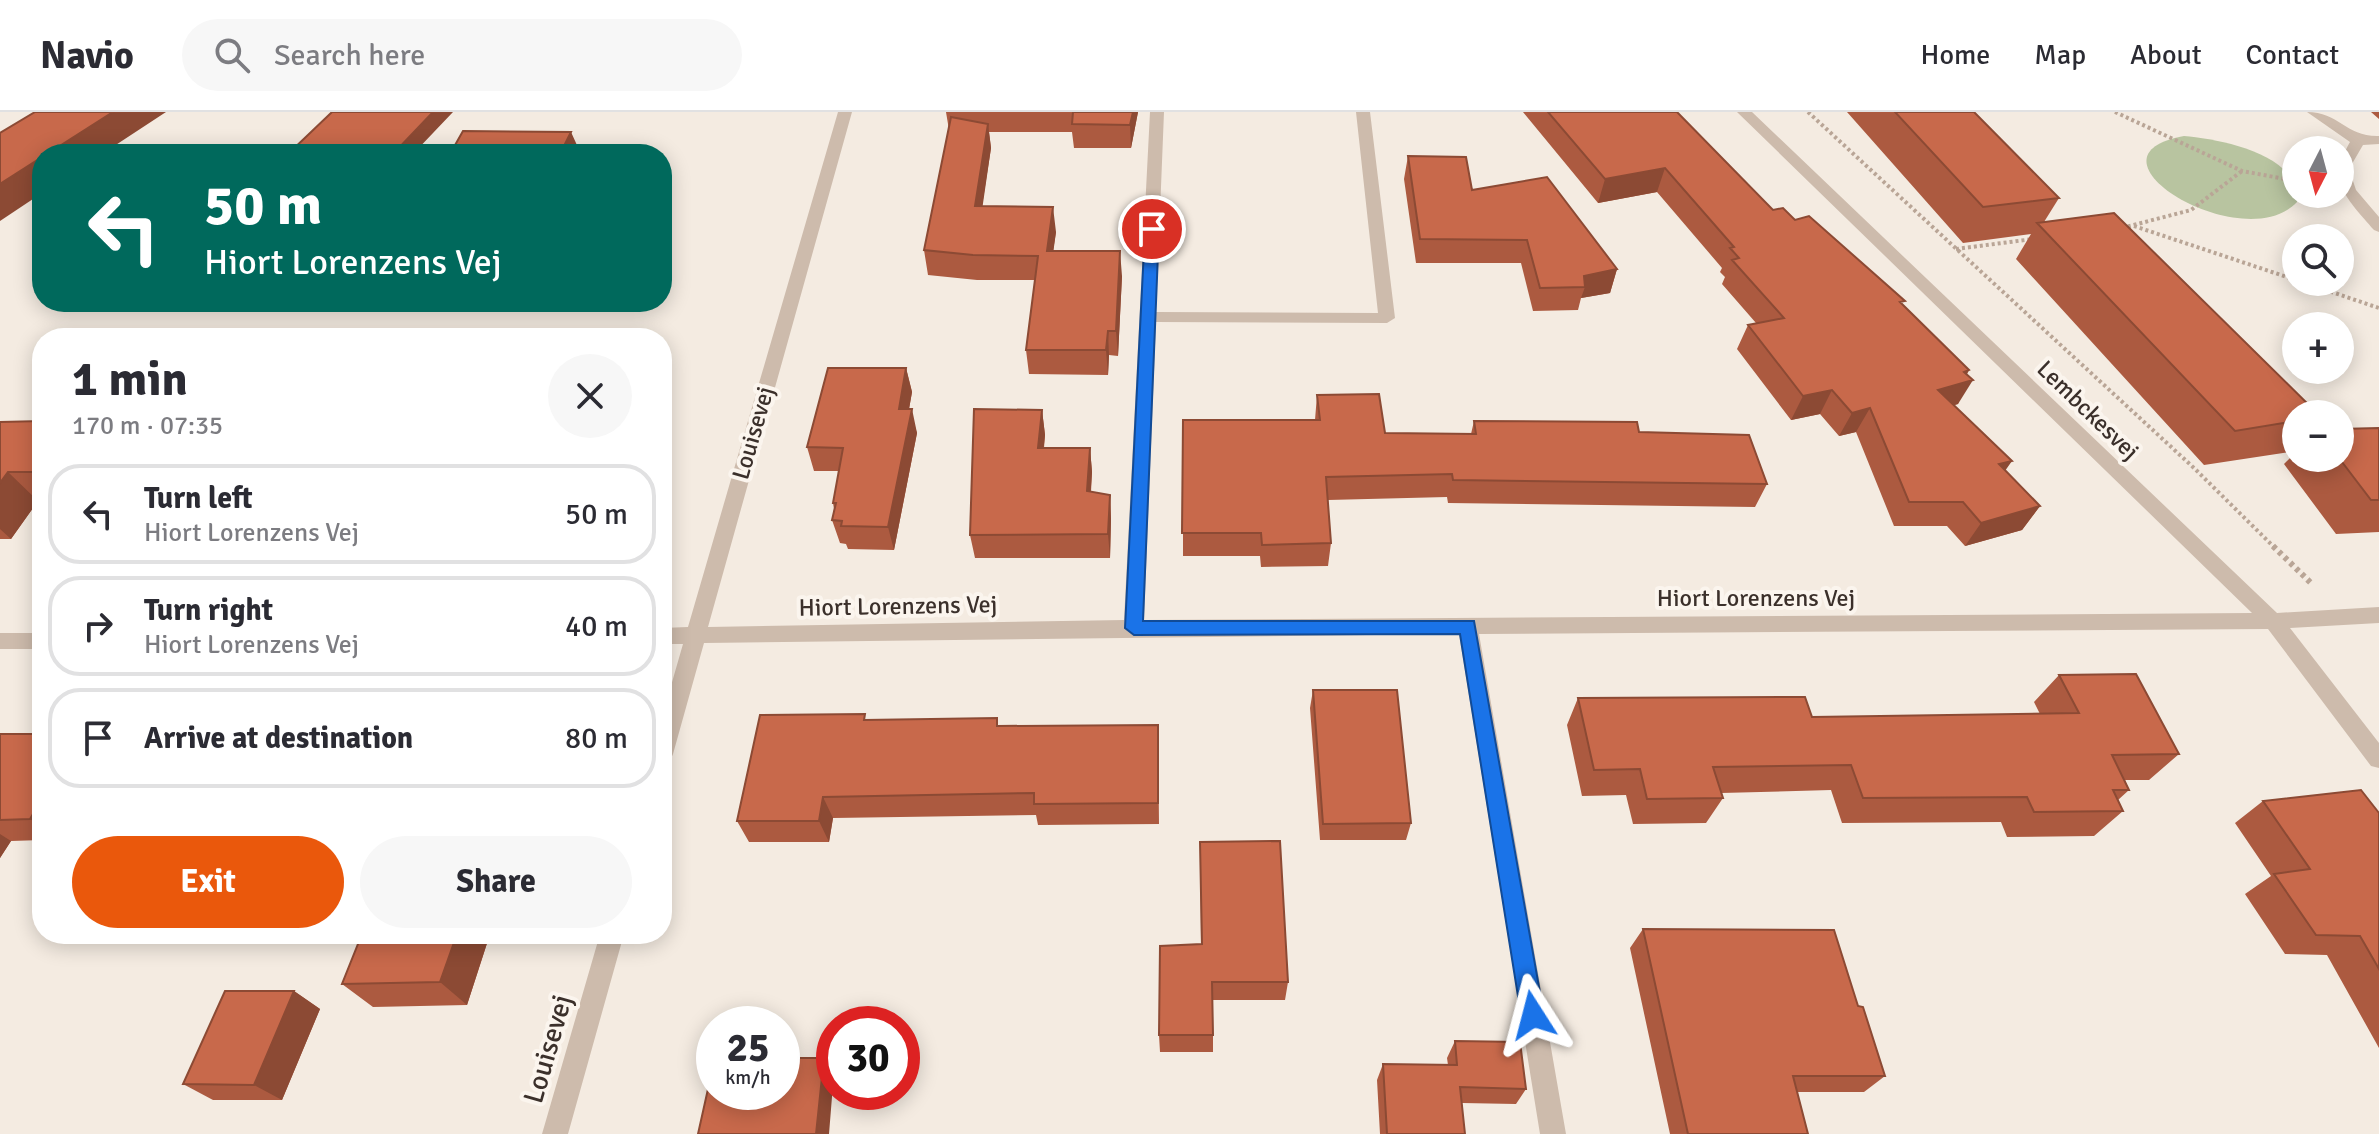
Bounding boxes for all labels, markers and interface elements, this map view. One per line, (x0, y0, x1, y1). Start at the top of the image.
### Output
search box (182, 19, 742, 91)
text: Navio (40, 32, 134, 79)
icon: search (210, 33, 254, 77)
text: Search here (274, 37, 425, 74)
text: Home (1921, 38, 1990, 72)
text: Map (2034, 38, 2086, 72)
text: About (2130, 38, 2202, 72)
text: Contact (2246, 38, 2339, 72)
north arrow (2282, 136, 2354, 208)
map controls (2282, 136, 2354, 472)
text: 50 m (204, 171, 322, 240)
icon: left (72, 176, 176, 280)
pin (1118, 195, 1186, 263)
icon: arrive (1130, 207, 1174, 251)
button: search (2282, 224, 2354, 296)
text: Hiort Lorenzens Vej (204, 240, 502, 285)
button: + (2282, 312, 2354, 384)
text: 1 min (72, 350, 188, 409)
button: close (548, 354, 632, 438)
street label: Lembckesvej (2031, 354, 2145, 466)
street label: Louisevej (725, 383, 781, 483)
button: − (2282, 400, 2354, 472)
text: 170 m · 07:35 (72, 410, 223, 442)
text: Turn left (144, 480, 253, 517)
icon: left (76, 492, 120, 536)
text: 50 m (565, 496, 628, 533)
text: Hiort Lorenzens Vej (144, 517, 359, 549)
street label: Hiort Lorenzens Vej (1657, 583, 1855, 613)
street label: Hiort Lorenzens Vej (798, 589, 998, 623)
text: Turn right (144, 592, 273, 629)
icon: right (76, 604, 120, 648)
text: 40 m (565, 608, 628, 645)
text: Hiort Lorenzens Vej (144, 629, 359, 661)
icon: arrive (76, 716, 120, 760)
text: Arrive at destination (144, 720, 413, 757)
text: 80 m (565, 720, 628, 757)
button: Exit (72, 836, 344, 928)
button: Share (360, 836, 632, 928)
position arrow (1491, 973, 1575, 1057)
street label: Louisevej (516, 991, 580, 1107)
speed limit sign: 30 (816, 1006, 920, 1110)
text: 25 (726, 1023, 770, 1073)
text: km/h (725, 1065, 771, 1090)

